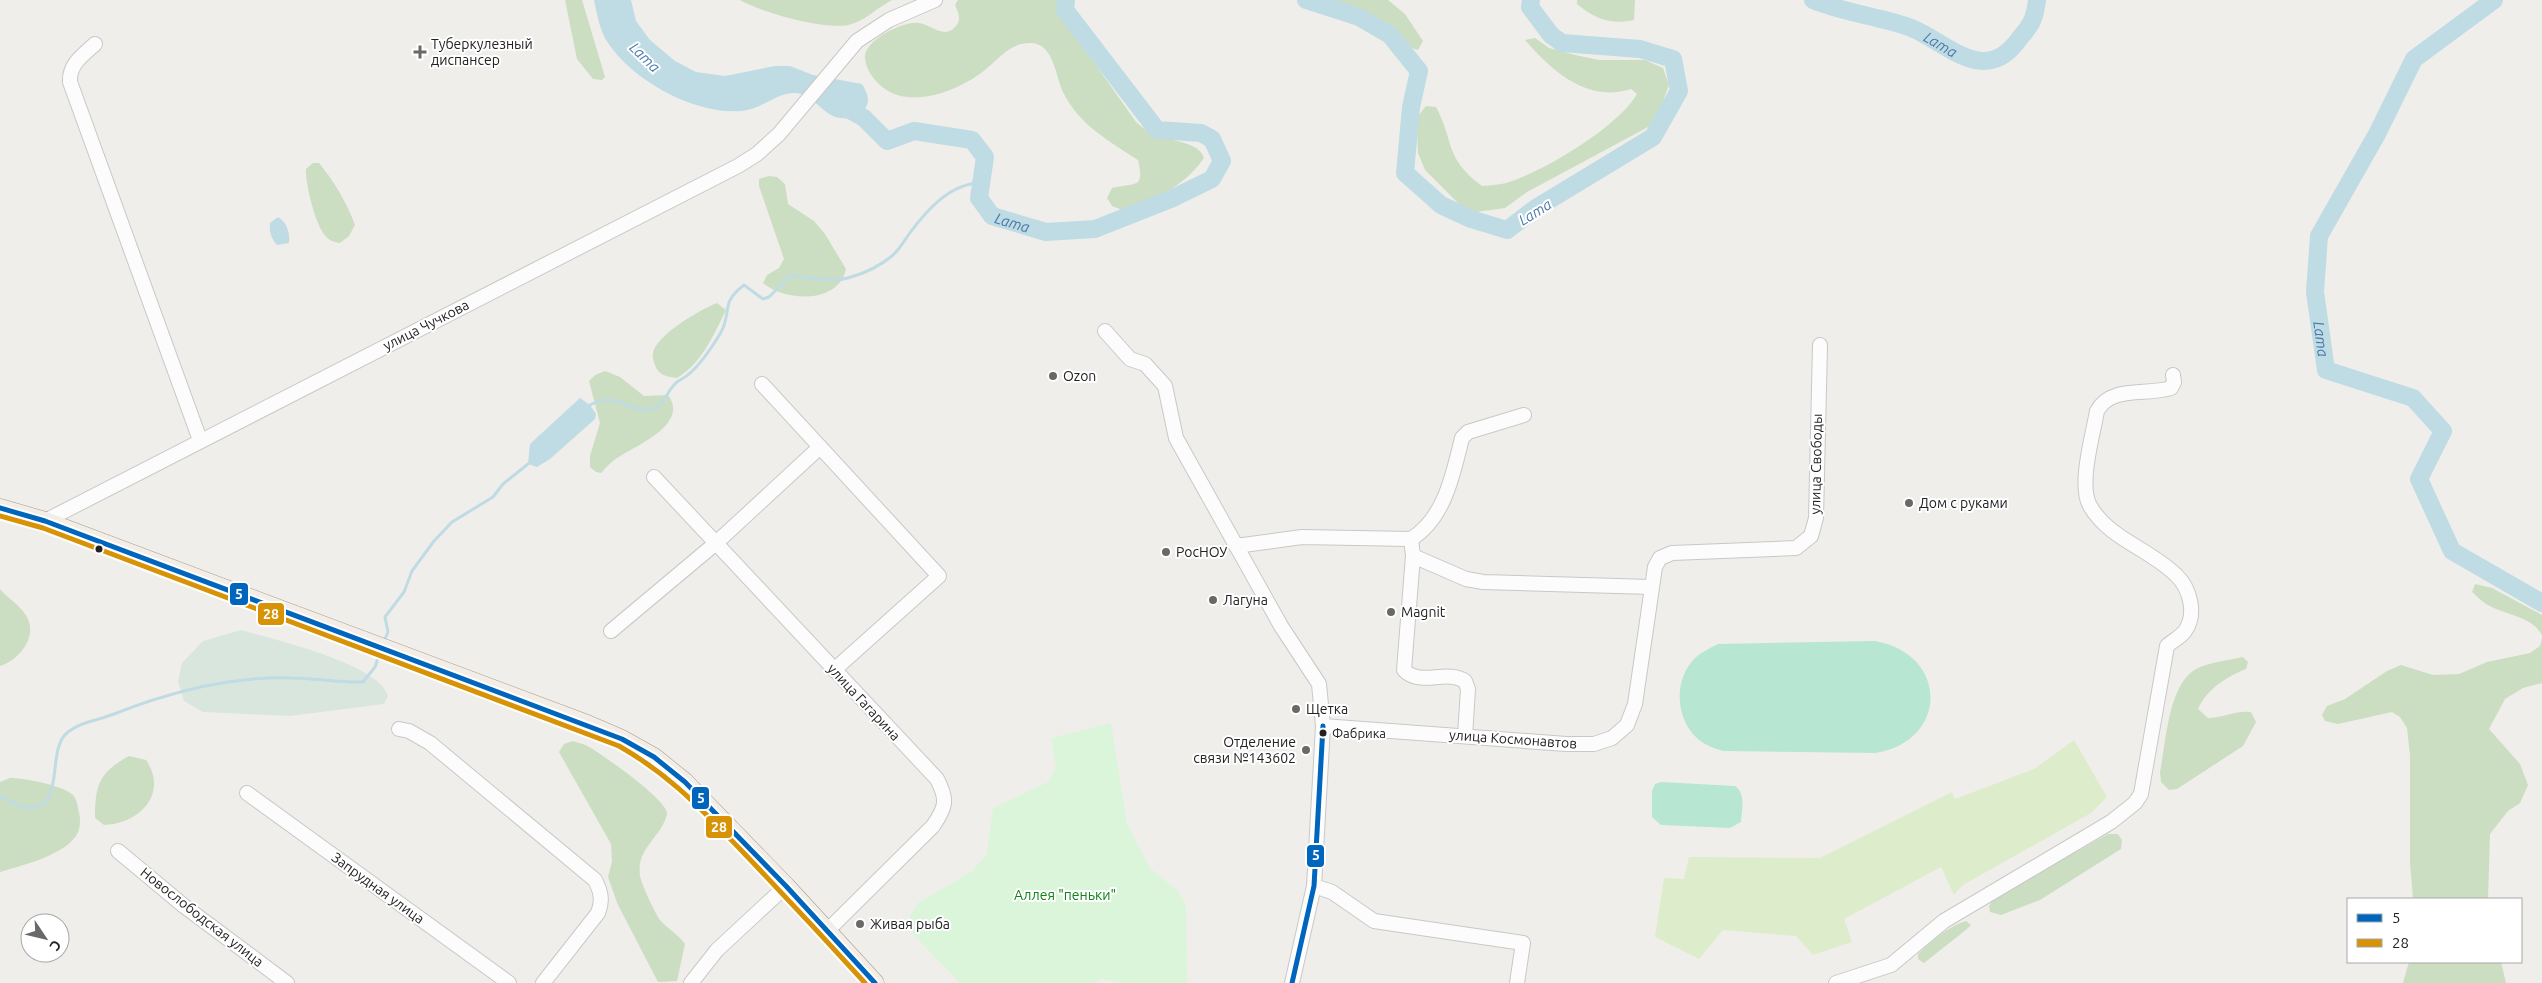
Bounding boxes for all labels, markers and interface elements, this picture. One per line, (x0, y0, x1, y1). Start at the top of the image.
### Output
water label: Lama (1921, 28, 1960, 60)
place label: Туберкулезный диспансер (431, 36, 533, 68)
water label: Lama (626, 39, 664, 75)
marker: Туберкулезный диспансер (413, 45, 427, 59)
water label: Lama (1515, 195, 1555, 229)
water label: Lama (993, 209, 1032, 235)
street label: улица Чучкова (380, 296, 472, 354)
water label: Lama (2311, 320, 2333, 358)
place label: Ozon (1063, 368, 1096, 384)
marker: Ozon (1047, 370, 1059, 382)
street label: улица Свободы (1807, 413, 1825, 515)
place label: Дом с руками (1919, 495, 2008, 511)
marker: Дом с руками (1903, 497, 1915, 509)
unlabelled marker (94, 544, 104, 554)
place label: РосНОУ (1176, 544, 1227, 560)
marker: РосНОУ (1160, 546, 1172, 558)
line badge: 5 (229, 582, 249, 606)
text: 5 (235, 586, 243, 602)
place label: Лагуна (1223, 592, 1268, 608)
marker: Лагуна (1207, 594, 1219, 606)
line badge: 28 (257, 602, 285, 626)
place label: Magnit (1401, 604, 1446, 620)
text: 28 (263, 606, 279, 622)
marker: Magnit (1385, 606, 1397, 618)
street label: улица Гагарина (824, 660, 904, 744)
place label: Щетка (1306, 701, 1348, 717)
marker: Щетка (1290, 703, 1302, 715)
place label: Фабрика (1332, 726, 1386, 740)
street label: улица Космонавтов (1449, 727, 1577, 751)
marker: Фабрика (1318, 728, 1328, 738)
place label: Отделение связи №143602 (1193, 734, 1296, 766)
marker: Отделение связи №143602 (1300, 744, 1312, 756)
line badge: 5 (691, 786, 710, 810)
text: 5 (697, 790, 705, 806)
line badge: 28 (705, 815, 733, 839)
text: 28 (711, 819, 727, 835)
line badge: 5 (1306, 844, 1325, 868)
text: 5 (1312, 847, 1320, 863)
street label: Запрудная улица (329, 849, 427, 927)
street label: Новослободская улица (137, 864, 267, 970)
park label: Аллея "пеньки" (1014, 887, 1116, 903)
legend (2347, 898, 2522, 963)
text: 5 (2392, 909, 2400, 926)
north arrow (20, 913, 70, 963)
place label: Живая рыба (870, 916, 950, 932)
marker: Живая рыба (854, 918, 866, 930)
text: 28 (2392, 934, 2409, 951)
text: С (47, 937, 65, 954)

